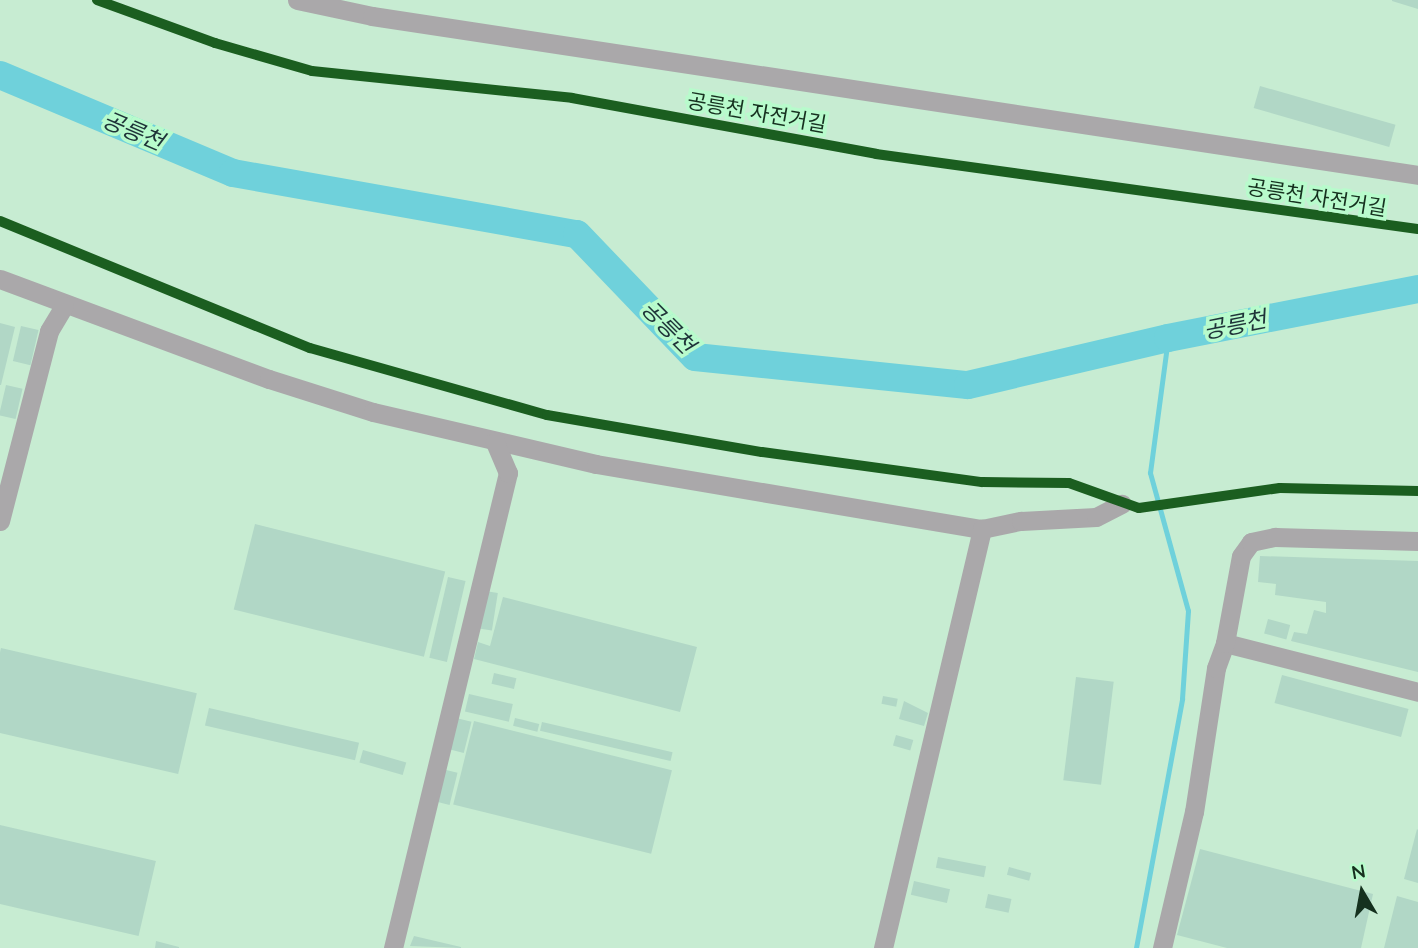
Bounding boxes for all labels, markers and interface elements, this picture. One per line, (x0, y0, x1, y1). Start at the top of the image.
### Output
street label: 공릉천 자전거길 (685, 87, 829, 137)
water label: 공릉천 (98, 106, 168, 156)
street label: 공릉천 자전거길 (1245, 174, 1389, 220)
water label: 공릉천 (636, 295, 700, 359)
water label: 공릉천 (1201, 305, 1269, 345)
north arrow (1327, 857, 1397, 927)
text: N (1349, 858, 1367, 884)

